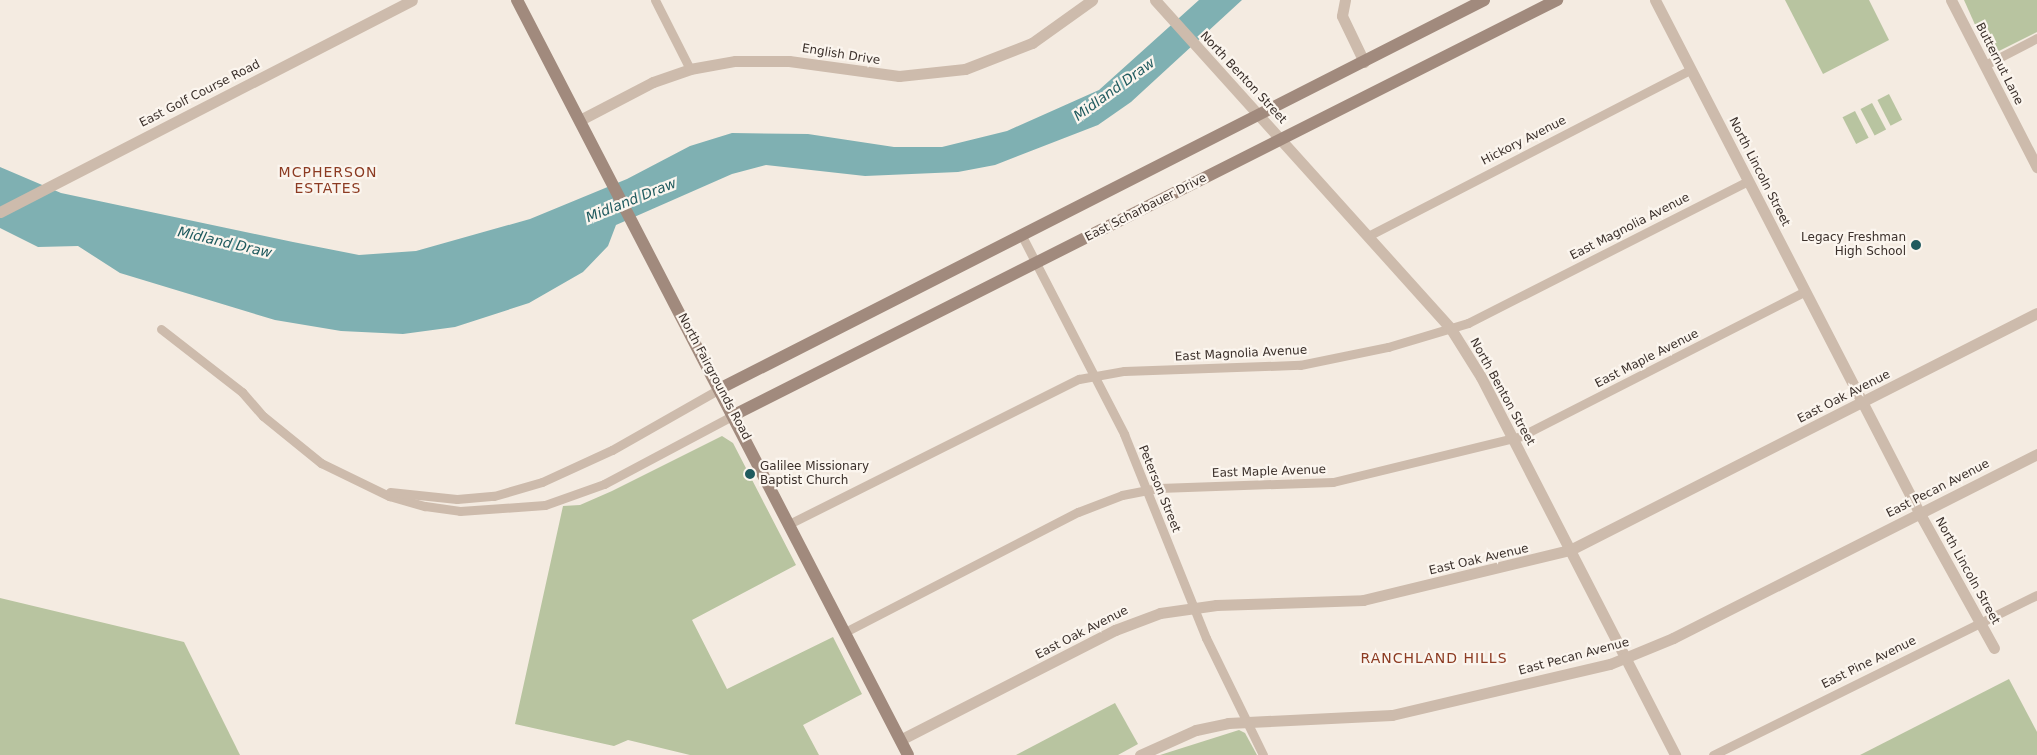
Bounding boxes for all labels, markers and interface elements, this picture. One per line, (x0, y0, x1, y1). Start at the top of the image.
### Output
street label: Butternut Lane (1972, 21, 2026, 107)
street label: North Benton Street (1197, 29, 1289, 127)
street label: English Drive (801, 42, 881, 68)
water label: Midland Draw (1070, 54, 1158, 124)
street label: East Golf Course Road (137, 57, 263, 131)
street label: Hickory Avenue (1479, 113, 1569, 169)
street label: North Lincoln Street (1725, 115, 1793, 229)
district label: MCPHERSON ESTATES (277, 164, 379, 196)
street label: East Scharbauer Drive (1083, 171, 1209, 245)
water label: Midland Draw (583, 174, 679, 226)
street label: East Magnolia Avenue (1568, 191, 1692, 263)
water label: Midland Draw (176, 223, 274, 261)
place label: Legacy Freshman High School (1801, 231, 1906, 259)
marker: Legacy Freshman High School (1910, 239, 1922, 251)
street label: North Fairgrounds Road (674, 311, 754, 443)
street label: East Maple Avenue (1593, 327, 1701, 391)
street label: North Benton Street (1466, 336, 1538, 448)
street label: East Magnolia Avenue (1175, 343, 1307, 365)
street label: East Oak Avenue (1795, 367, 1893, 427)
street label: Peterson Street (1135, 443, 1183, 535)
street label: East Pecan Avenue (1884, 457, 1992, 521)
place label: Galilee Missionary Baptist Church (760, 460, 869, 488)
street label: East Maple Avenue (1212, 463, 1326, 481)
marker: Galilee Missionary Baptist Church (744, 468, 756, 480)
street label: North Lincoln Street (1932, 515, 2002, 627)
street label: East Oak Avenue (1428, 542, 1530, 578)
street label: East Oak Avenue (1033, 603, 1131, 663)
street label: East Pine Avenue (1819, 634, 1919, 692)
street label: East Pecan Avenue (1517, 635, 1631, 679)
district label: RANCHLAND HILLS (1359, 650, 1509, 666)

